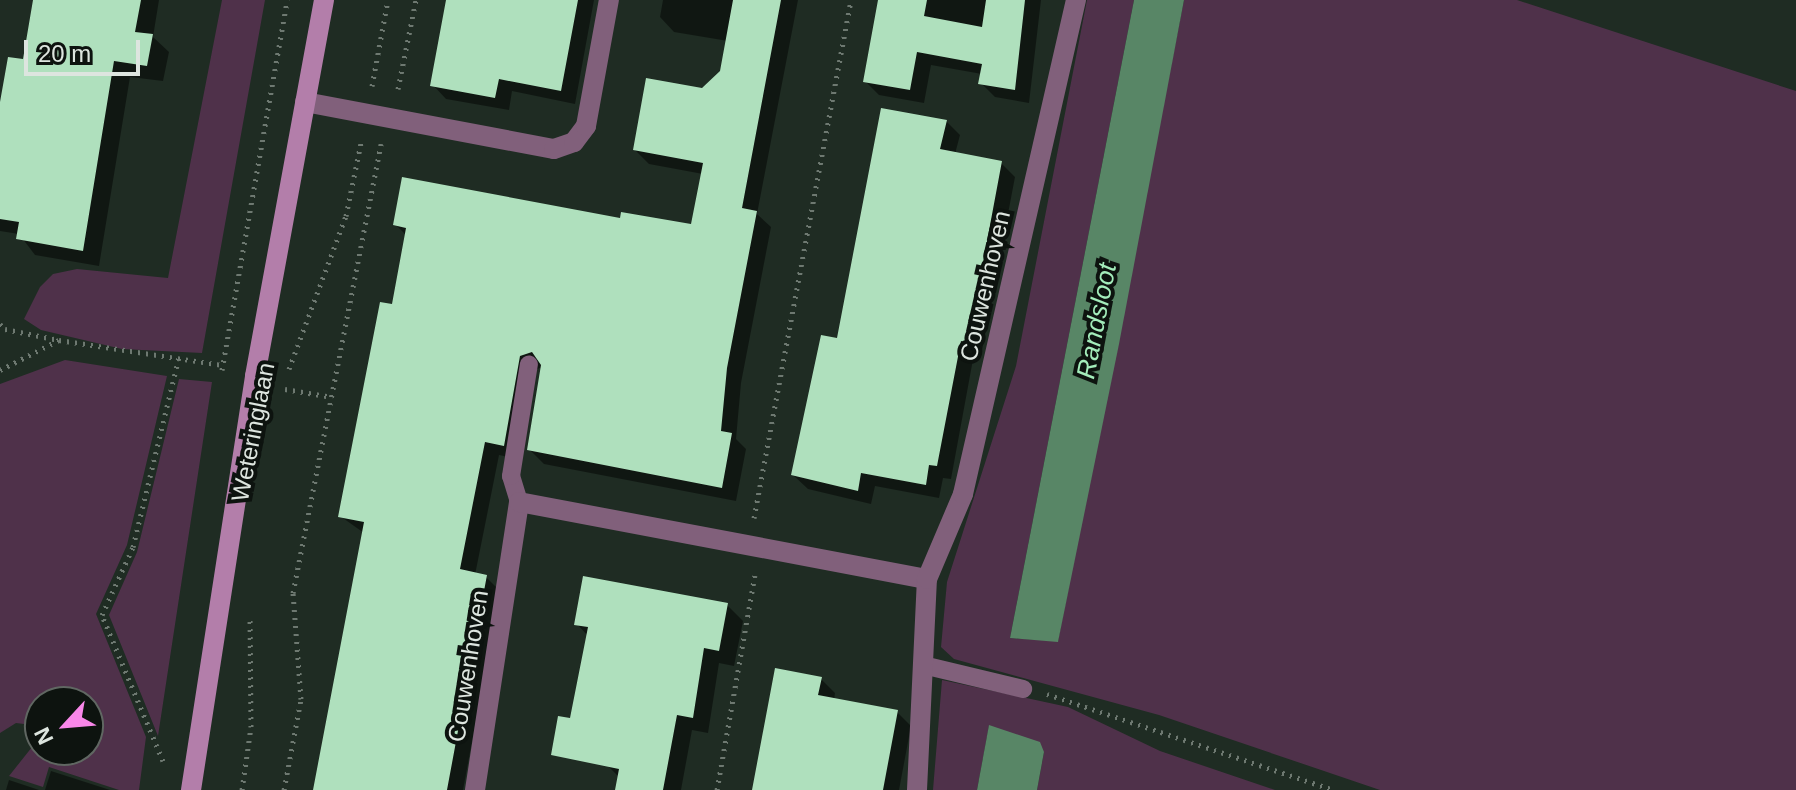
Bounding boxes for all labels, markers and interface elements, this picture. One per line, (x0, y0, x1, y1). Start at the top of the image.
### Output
scale bar (28, 24, 144, 74)
text: 20 m (38, 40, 91, 67)
street label: Couwenhoven (954, 208, 1016, 364)
water label: Randsloot (1071, 261, 1123, 381)
street label: Weteringlaan (225, 360, 281, 504)
street label: Couwenhoven (442, 588, 494, 744)
north arrow (24, 686, 104, 766)
text: N (29, 723, 58, 748)

